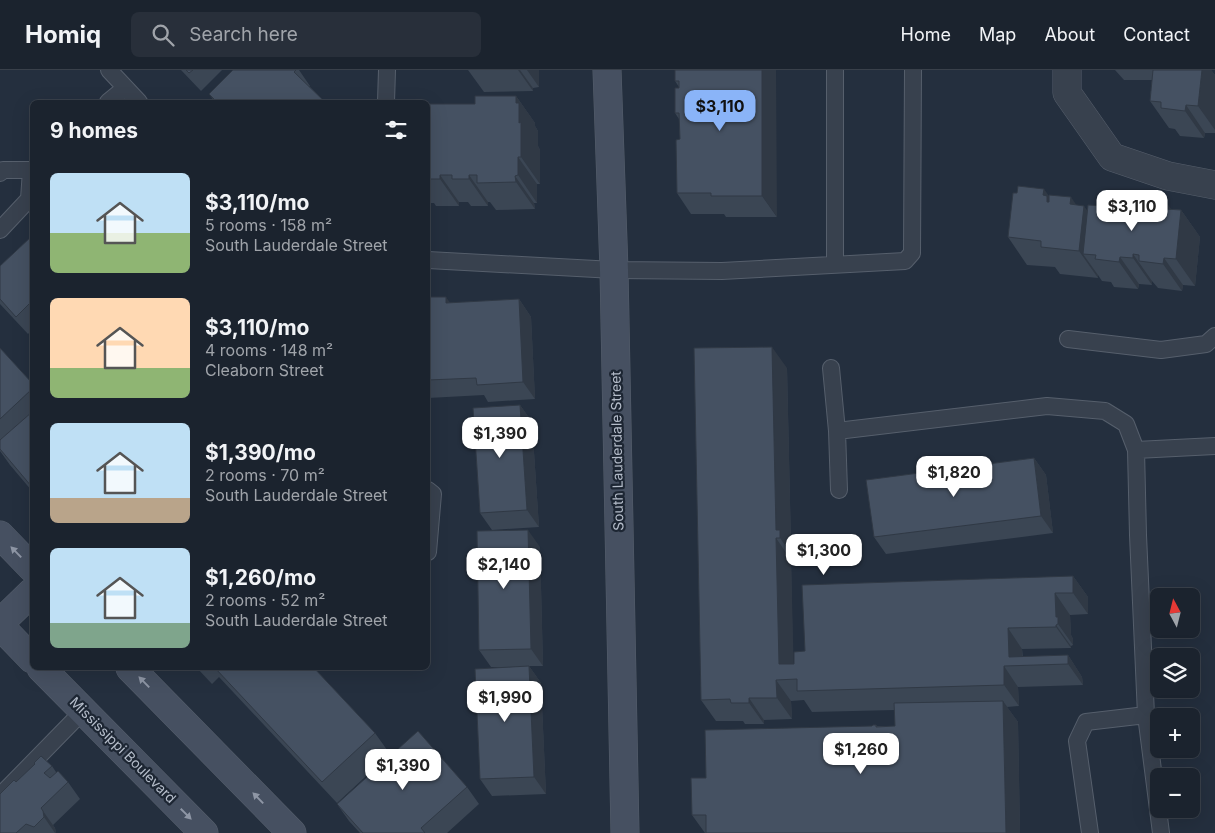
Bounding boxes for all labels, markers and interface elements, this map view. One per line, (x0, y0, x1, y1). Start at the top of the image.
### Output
search box (131, 12, 481, 57)
text: Homiq (25, 20, 101, 49)
icon: search (149, 21, 177, 49)
text: Search here (189, 23, 298, 46)
text: Home (901, 24, 951, 45)
text: Map (979, 24, 1016, 45)
text: About (1044, 24, 1095, 45)
text: Contact (1123, 24, 1190, 45)
pin: $3,110 (679, 90, 761, 132)
text: $3,110 (696, 96, 744, 116)
icon: filters (382, 116, 410, 144)
text: 9 homes (50, 118, 138, 143)
text: $3,110/mo (205, 190, 309, 215)
pin: $3,110 (1091, 190, 1173, 232)
icon: home (90, 193, 150, 253)
text: $3,110 (1108, 196, 1156, 216)
text: 5 rooms · 158 m² (205, 215, 332, 235)
text: South Lauderdale Street (205, 235, 388, 255)
text: $3,110/mo (205, 315, 309, 340)
icon: home (90, 318, 150, 378)
text: 4 rooms · 148 m² (205, 340, 333, 360)
text: Cleaborn Street (205, 360, 324, 380)
street label: South Lauderdale Street (607, 371, 626, 531)
pin: $1,390 (459, 416, 541, 459)
text: $1,390 (473, 423, 527, 443)
text: $1,390/mo (205, 440, 316, 465)
icon: home (90, 443, 150, 503)
pin: $1,820 (913, 456, 995, 498)
text: $1,820 (927, 462, 981, 482)
text: 2 rooms · 70 m² (205, 465, 325, 485)
text: South Lauderdale Street (205, 485, 388, 505)
pin: $1,300 (783, 534, 865, 576)
text: $1,300 (797, 540, 851, 560)
one-way arrow (10, 546, 22, 558)
pin: $2,140 (463, 548, 545, 590)
text: $2,140 (478, 554, 530, 574)
text: $1,260/mo (205, 565, 316, 590)
icon: home (90, 568, 150, 628)
north arrow (1150, 588, 1200, 638)
map controls (1150, 588, 1200, 818)
text: 2 rooms · 52 m² (205, 590, 325, 610)
text: South Lauderdale Street (205, 610, 388, 630)
button: layers (1150, 648, 1200, 698)
one-way arrow (138, 676, 150, 688)
pin: $1,990 (464, 680, 546, 723)
text: $1,990 (478, 687, 532, 707)
street label: Mississippi Boulevard (67, 693, 180, 806)
button: + (1150, 708, 1200, 758)
pin: $1,260 (820, 732, 902, 775)
text: $1,260 (834, 739, 888, 759)
pin: $1,390 (362, 748, 444, 791)
text: $1,390 (376, 755, 430, 775)
button: − (1150, 768, 1200, 818)
one-way arrow (252, 792, 264, 804)
one-way arrow (180, 808, 192, 820)

